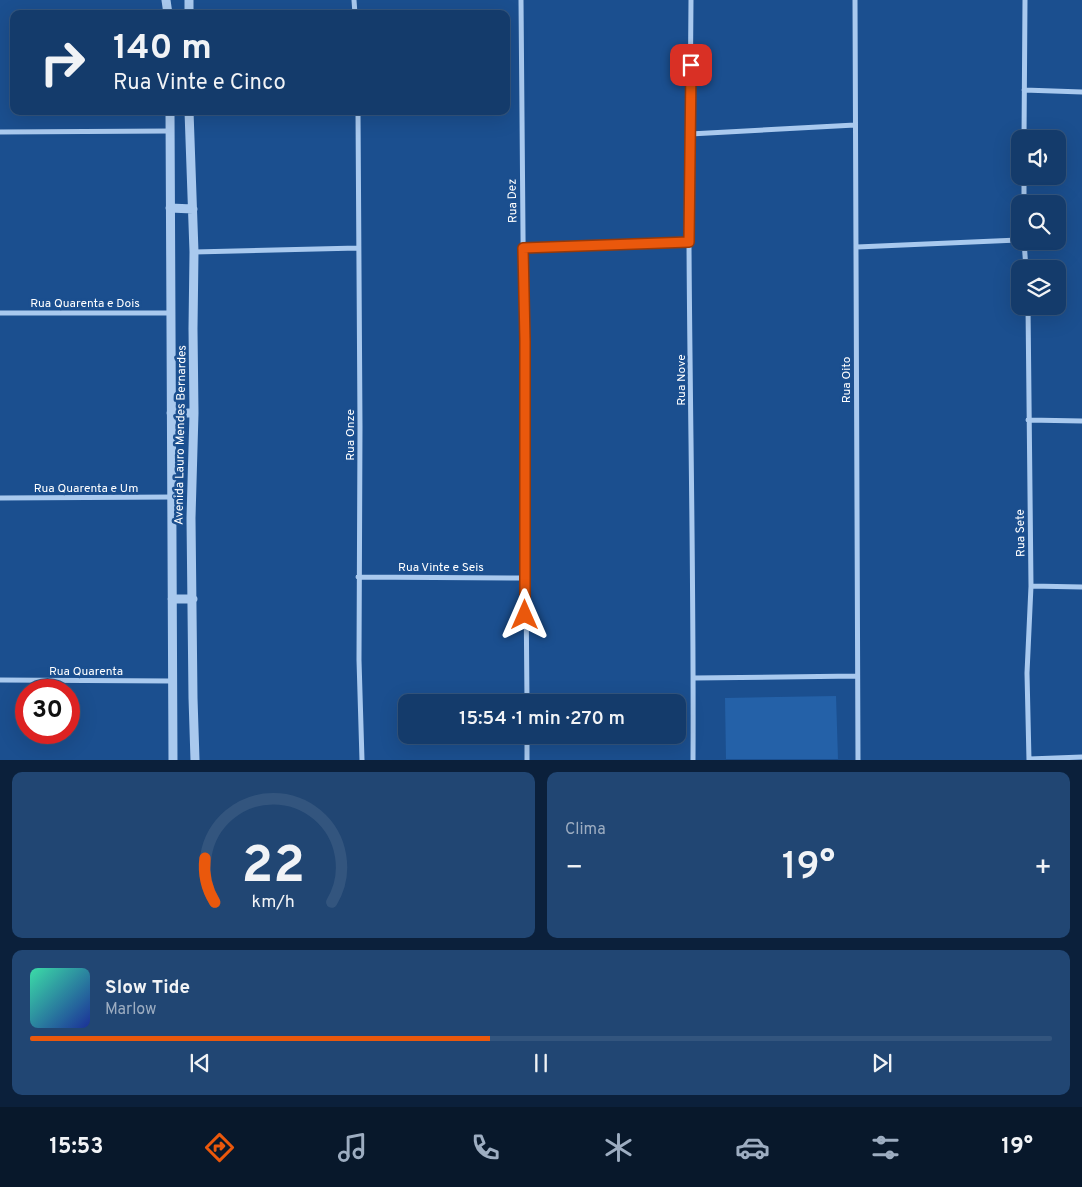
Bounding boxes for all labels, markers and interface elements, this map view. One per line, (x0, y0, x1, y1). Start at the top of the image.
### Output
text: 140 m (113, 27, 212, 71)
icon: right (30, 30, 95, 95)
pin (670, 44, 712, 86)
icon: arrive (677, 51, 705, 79)
text: Rua Vinte e Cinco (113, 70, 286, 97)
map controls (1011, 130, 1066, 315)
button: sound (1011, 130, 1066, 185)
street label: Rua Dez (505, 179, 521, 223)
button: search (1011, 195, 1066, 250)
button: layers (1011, 260, 1066, 315)
street label: Rua Quarenta e Dois (30, 296, 140, 312)
street label: Avenida Lauro Mendes Bernardes (171, 345, 191, 525)
street label: Rua Nove (674, 354, 690, 406)
street label: Rua Oito (839, 356, 855, 403)
street label: Rua Onze (343, 409, 359, 461)
street label: Rua Quarenta e Um (34, 481, 138, 497)
street label: Rua Sete (1013, 509, 1029, 557)
street label: Rua Vinte e Seis (398, 560, 484, 576)
position arrow (498, 588, 550, 640)
street label: Rua Quarenta (49, 664, 123, 680)
speed limit sign: 30 (15, 679, 80, 744)
text: 15:54 · 1 min · 270 m (459, 707, 625, 731)
text: Clima (565, 820, 606, 840)
text: 22 (242, 835, 305, 901)
text: 19° (782, 844, 835, 893)
text: − (565, 851, 583, 887)
text: + (1034, 851, 1052, 887)
text: km/h (252, 891, 295, 914)
text: Slow Tide (105, 976, 190, 1000)
text: Marlow (105, 1000, 157, 1020)
icon: previous (186, 1049, 214, 1077)
icon: pause (527, 1049, 555, 1077)
icon: next (868, 1049, 896, 1077)
icon: directions (202, 1130, 237, 1165)
icon: music (335, 1130, 370, 1165)
icon: phone (468, 1130, 503, 1165)
icon: climate (601, 1130, 636, 1165)
icon: car (735, 1130, 770, 1165)
icon: filters (868, 1130, 903, 1165)
text: 15:53 (49, 1134, 103, 1161)
text: 19° (1001, 1134, 1033, 1161)

